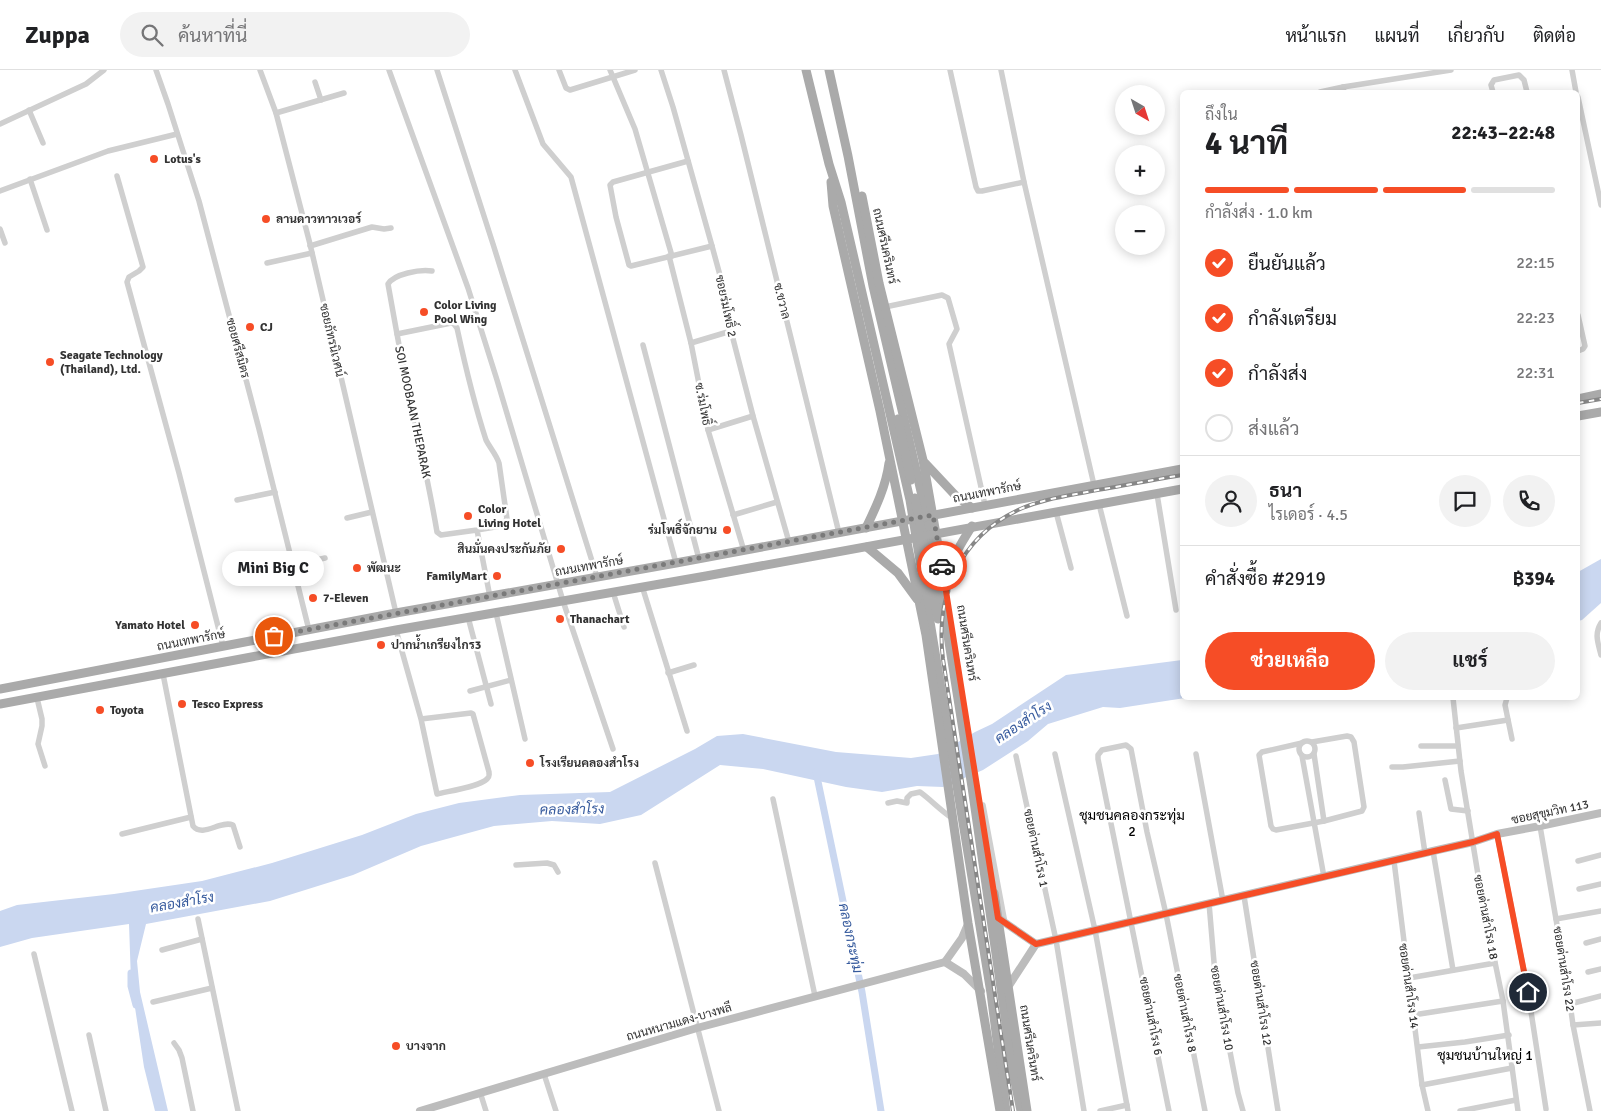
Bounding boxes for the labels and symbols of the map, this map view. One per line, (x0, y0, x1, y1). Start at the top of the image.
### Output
north arrow (1115, 85, 1165, 135)
place label: Lotus's (164, 152, 202, 167)
marker: Lotus's (148, 153, 160, 165)
street label: ถนนศรีนครินทร์ (869, 207, 901, 286)
place label: ลานดาวทาวเวอร์ (276, 211, 362, 227)
marker: ลานดาวทาวเวอร์ (260, 213, 272, 225)
street label: ซอยร่มโพธิ์ 2 (712, 273, 744, 339)
street label: ซ.ชวาล (770, 281, 793, 321)
place label: Color Living Pool Wing (434, 298, 497, 327)
street label: ซอยภัทรนิเวศน์ (316, 302, 348, 379)
marker: Color Living Pool Wing (418, 306, 430, 318)
street label: ซอยศรีสมิตร (222, 316, 254, 380)
place label: CJ (260, 320, 273, 335)
marker: CJ (244, 321, 256, 333)
street label: SOI MOOBAAN THEPARAK (391, 345, 434, 480)
place label: Seagate Technology (Thailand), Ltd. (60, 348, 163, 377)
marker: Seagate Technology (Thailand), Ltd. (44, 356, 56, 368)
street label: ซ.ร่มโพธิ์ (691, 381, 718, 427)
street label: ถนนเทพารักษ์ (952, 477, 1023, 506)
place label: Color Living Hotel (478, 502, 541, 531)
marker: Color Living Hotel (462, 510, 474, 522)
place label: ร่มโพธิ์จักยาน (648, 518, 717, 538)
marker: ร่มโพธิ์จักยาน (721, 524, 733, 536)
place label: สินมั่นคงประกันภัย (457, 538, 551, 557)
courier (917, 541, 967, 591)
marker: สินมั่นคงประกันภัย (555, 543, 567, 555)
callout: Mini Big C (223, 551, 325, 586)
street label: ถนนเทพารักษ์ (554, 552, 625, 580)
place label: พัฒนะ (367, 561, 401, 576)
marker: พัฒนะ (351, 562, 363, 574)
place label: FamilyMart (426, 569, 487, 584)
marker: FamilyMart (491, 570, 503, 582)
place label: 7-Eleven (323, 591, 369, 606)
marker: 7-Eleven (307, 592, 319, 604)
street label: ถนนศรีนครินทร์ (953, 604, 981, 683)
place label: Thanachart (570, 612, 630, 627)
marker: Thanachart (554, 613, 566, 625)
pin (253, 615, 295, 657)
place label: Yamato Hotel (114, 618, 185, 633)
marker: Yamato Hotel (189, 619, 201, 631)
street label: ถนนเทพารักษ์ (156, 625, 227, 654)
place label: ปากน้ำเกรียงไกร3 (391, 634, 481, 653)
marker: ปากน้ำเกรียงไกร3 (375, 639, 387, 651)
place label: Tesco Express (192, 697, 264, 712)
marker: Tesco Express (176, 698, 188, 710)
water label: คลองสำโรง (992, 698, 1055, 747)
place label: Toyota (110, 703, 144, 718)
marker: Toyota (94, 704, 106, 716)
place label: โรงเรียนคลองสำโรง (539, 755, 639, 771)
marker: โรงเรียนคลองสำโรง (524, 757, 536, 769)
street label: ซอยสุขุมวิท 113 (1510, 797, 1590, 829)
water label: คลองสำโรง (540, 800, 604, 819)
street label: ซอยด่านสำโรง 1 (1020, 807, 1052, 889)
district label: ชุมชนคลองกระทุ่ม 2 (1079, 807, 1185, 840)
street label: ซอยด่านสำโรง 18 (1470, 873, 1502, 961)
water label: คลองสำโรง (149, 889, 215, 916)
water label: คลองกระทุ่ม (834, 901, 866, 975)
street label: ซอยด่านสำโรง 22 (1549, 925, 1579, 1013)
street label: ซอยด่านสำโรง 14 (1395, 942, 1423, 1030)
street label: ซอยด่านสำโรง 12 (1246, 959, 1276, 1047)
street label: ซอยด่านสำโรง 10 (1207, 964, 1237, 1052)
pin (1507, 971, 1549, 1013)
street label: ซอยด่านสำโรง 8 (1170, 972, 1200, 1054)
street label: ซอยด่านสำโรง 6 (1136, 975, 1166, 1057)
street label: ถนนหนามแดง-บางพลี (624, 999, 734, 1045)
street label: ถนนศรีนครินทร์ (1016, 1004, 1044, 1083)
place label: บางจาก (406, 1039, 446, 1054)
marker: บางจาก (390, 1040, 402, 1052)
district label: ชุมชนบ้านใหญ่ 1 (1437, 1046, 1533, 1065)

